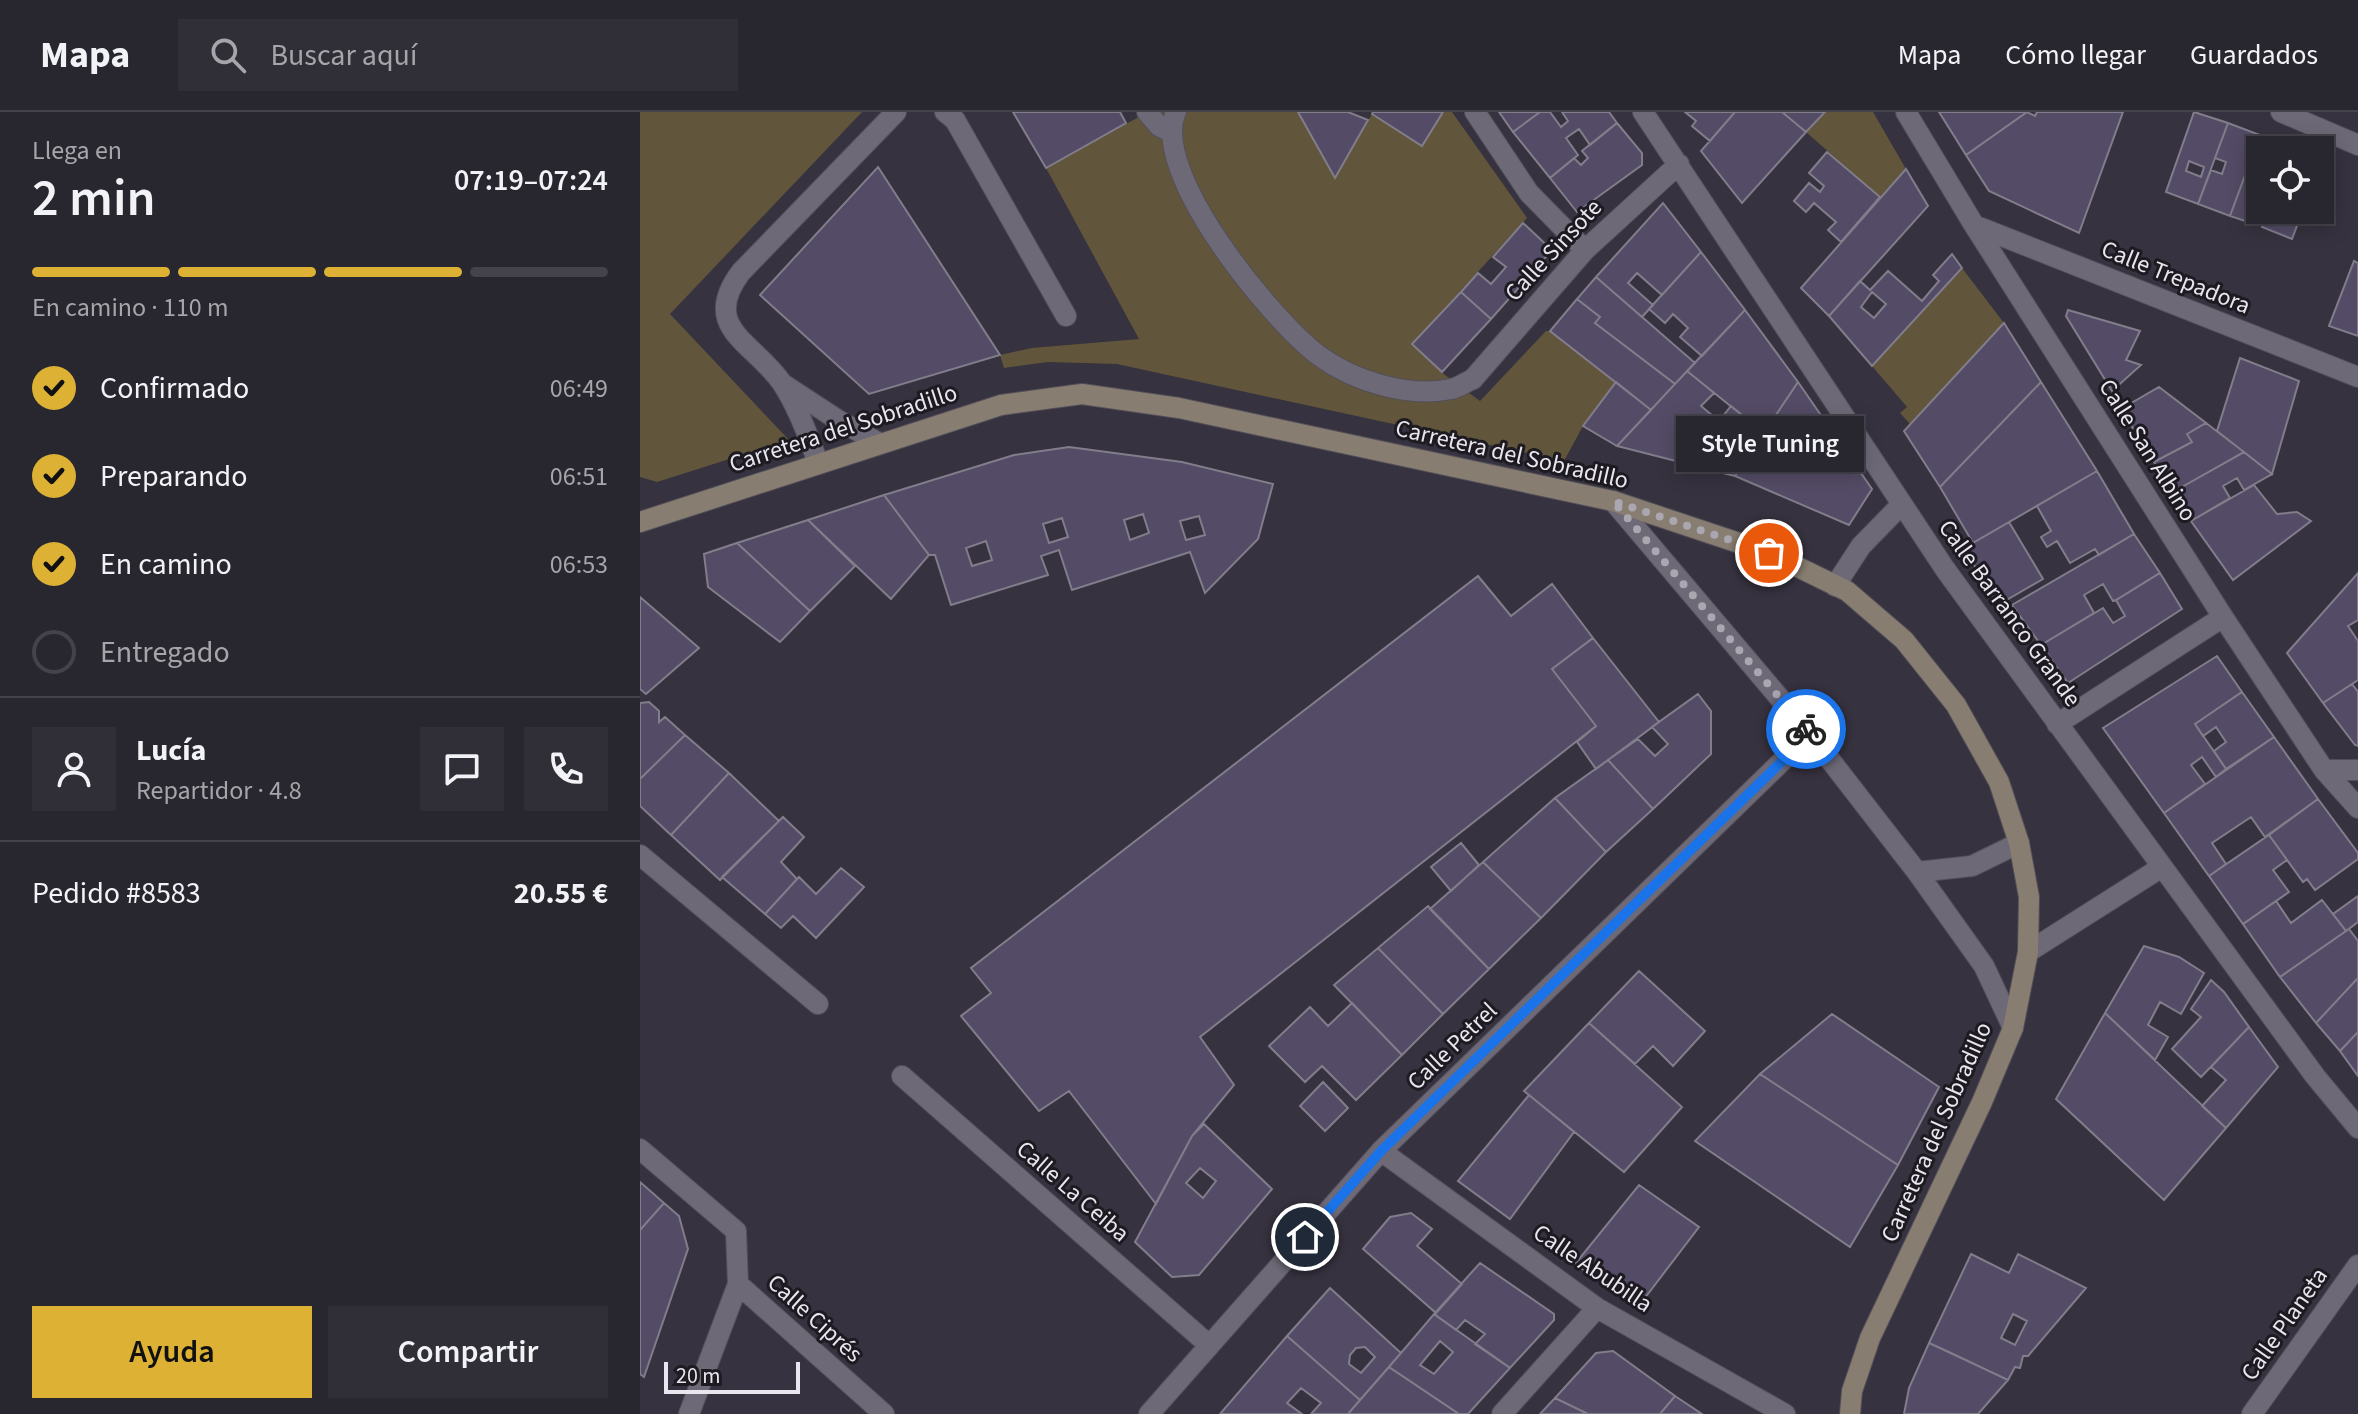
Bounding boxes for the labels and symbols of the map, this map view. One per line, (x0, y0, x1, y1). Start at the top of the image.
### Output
street label: Calle Sinsote (1497, 191, 1610, 309)
street label: Calle Trepadora (2096, 232, 2256, 323)
street label: Calle San Albino (2090, 372, 2205, 528)
street label: Carretera del Sobradillo (725, 375, 962, 482)
street label: Carretera del Sobradillo (1392, 411, 1632, 498)
callout: Style Tuning (1675, 417, 1863, 473)
street label: Calle Barranco Grande (1930, 513, 2089, 714)
pin (1735, 519, 1803, 587)
courier (1766, 689, 1846, 769)
street label: Calle Petrel (1399, 994, 1505, 1098)
street label: Carretera del Sobradillo (1872, 1016, 2001, 1248)
street label: Calle La Ceiba (1008, 1132, 1137, 1250)
pin (1271, 1203, 1339, 1271)
street label: Calle Abubilla (1526, 1215, 1660, 1321)
street label: Calle Planeta (2232, 1261, 2336, 1388)
street label: Calle Ciprés (759, 1266, 870, 1371)
scale bar (664, 1358, 800, 1394)

